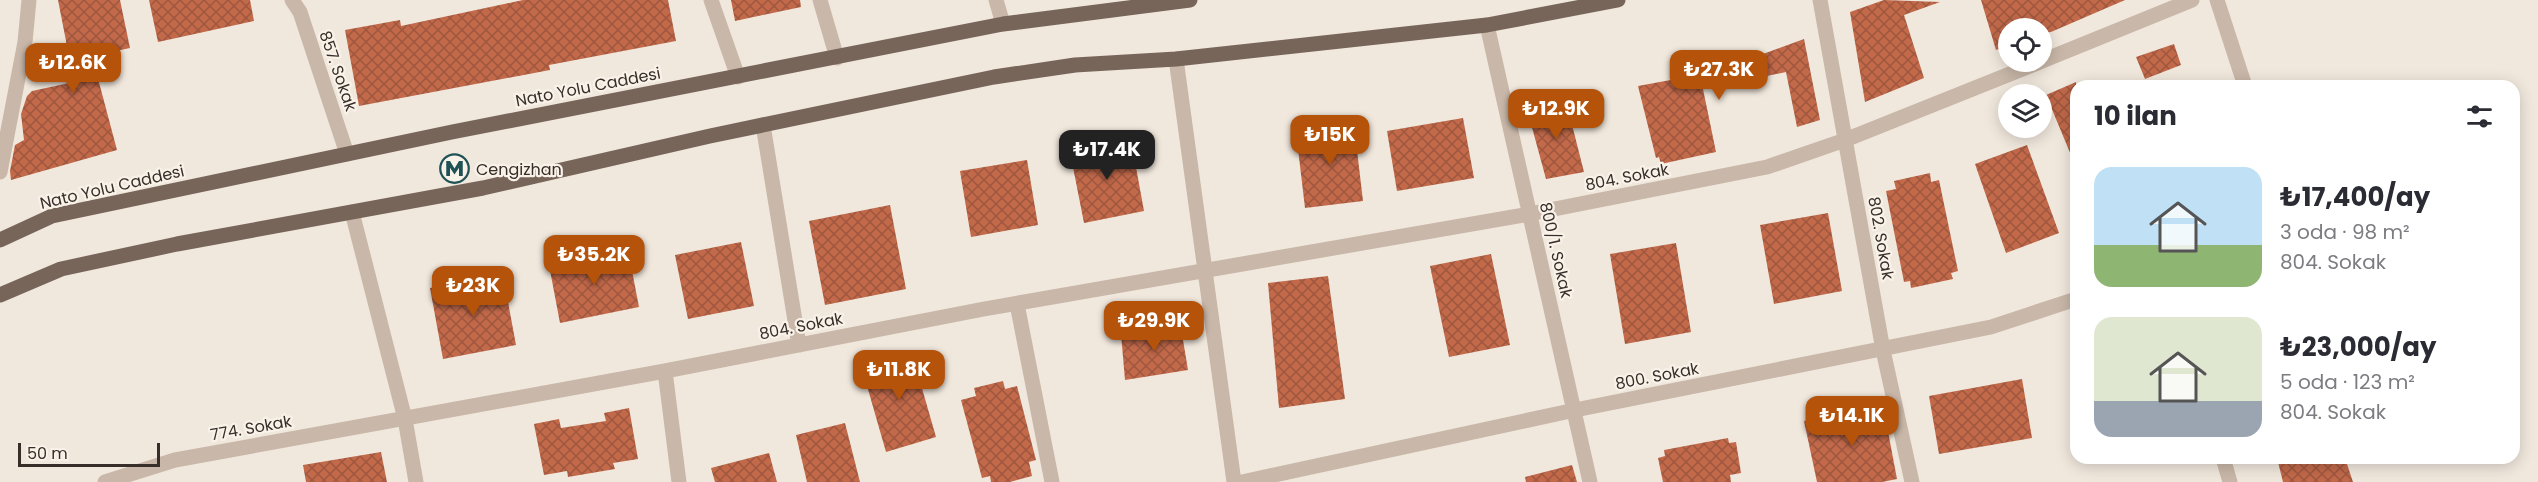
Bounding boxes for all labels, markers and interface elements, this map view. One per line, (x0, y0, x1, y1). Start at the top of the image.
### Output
map controls (1998, 18, 2052, 138)
button: locate (1998, 18, 2052, 72)
street label: 857. Sokak (314, 28, 363, 115)
pin: ₺12.6K (24, 43, 122, 94)
text: ₺12.6K (39, 48, 107, 76)
pin: ₺27.3K (1670, 50, 1768, 101)
text: ₺27.3K (1684, 55, 1754, 83)
street label: Nato Yolu Caddesi (513, 62, 663, 112)
button: layers (1998, 84, 2052, 138)
pin: ₺12.9K (1507, 89, 1605, 140)
text: ₺12.9K (1522, 94, 1590, 122)
text: 10 ilan (2094, 98, 2177, 134)
icon: filters (2463, 100, 2496, 133)
pin: ₺15K (1294, 115, 1366, 166)
text: ₺15K (1304, 120, 1356, 148)
pin: ₺17.4K (1058, 130, 1156, 181)
text: ₺17.4K (1073, 135, 1141, 163)
metro station icon: Cengizhan (439, 153, 471, 185)
street label: 804. Sokak (1583, 157, 1672, 196)
place label: Cengizhan (476, 158, 562, 181)
street label: Nato Yolu Caddesi (38, 159, 186, 215)
text: ₺17,400/ay (2280, 179, 2430, 215)
icon: home (2142, 191, 2214, 263)
street label: 802. Sokak (1862, 195, 1900, 282)
street label: 800/1. Sokak (1534, 200, 1578, 301)
text: 3 oda · 98 m² (2280, 218, 2410, 246)
pin: ₺35.2K (545, 235, 643, 286)
text: ₺35.2K (558, 240, 630, 268)
text: 804. Sokak (2280, 248, 2386, 276)
pin: ₺23K (437, 266, 509, 317)
text: ₺23K (446, 271, 500, 299)
pin: ₺29.9K (1105, 301, 1203, 352)
street label: 804. Sokak (757, 306, 846, 345)
text: ₺29.9K (1118, 306, 1190, 334)
text: ₺23,000/ay (2280, 329, 2436, 365)
icon: home (2142, 341, 2214, 413)
pin: ₺11.8K (850, 350, 948, 401)
text: ₺11.8K (867, 355, 931, 383)
street label: 800. Sokak (1613, 356, 1702, 395)
text: 5 oda · 123 m² (2280, 368, 2415, 396)
pin: ₺14.1K (1803, 396, 1901, 447)
text: 804. Sokak (2280, 398, 2386, 426)
text: ₺14.1K (1820, 401, 1884, 429)
street label: 774. Sokak (209, 409, 294, 446)
scale bar (18, 440, 160, 468)
text: 50 m (27, 442, 68, 465)

